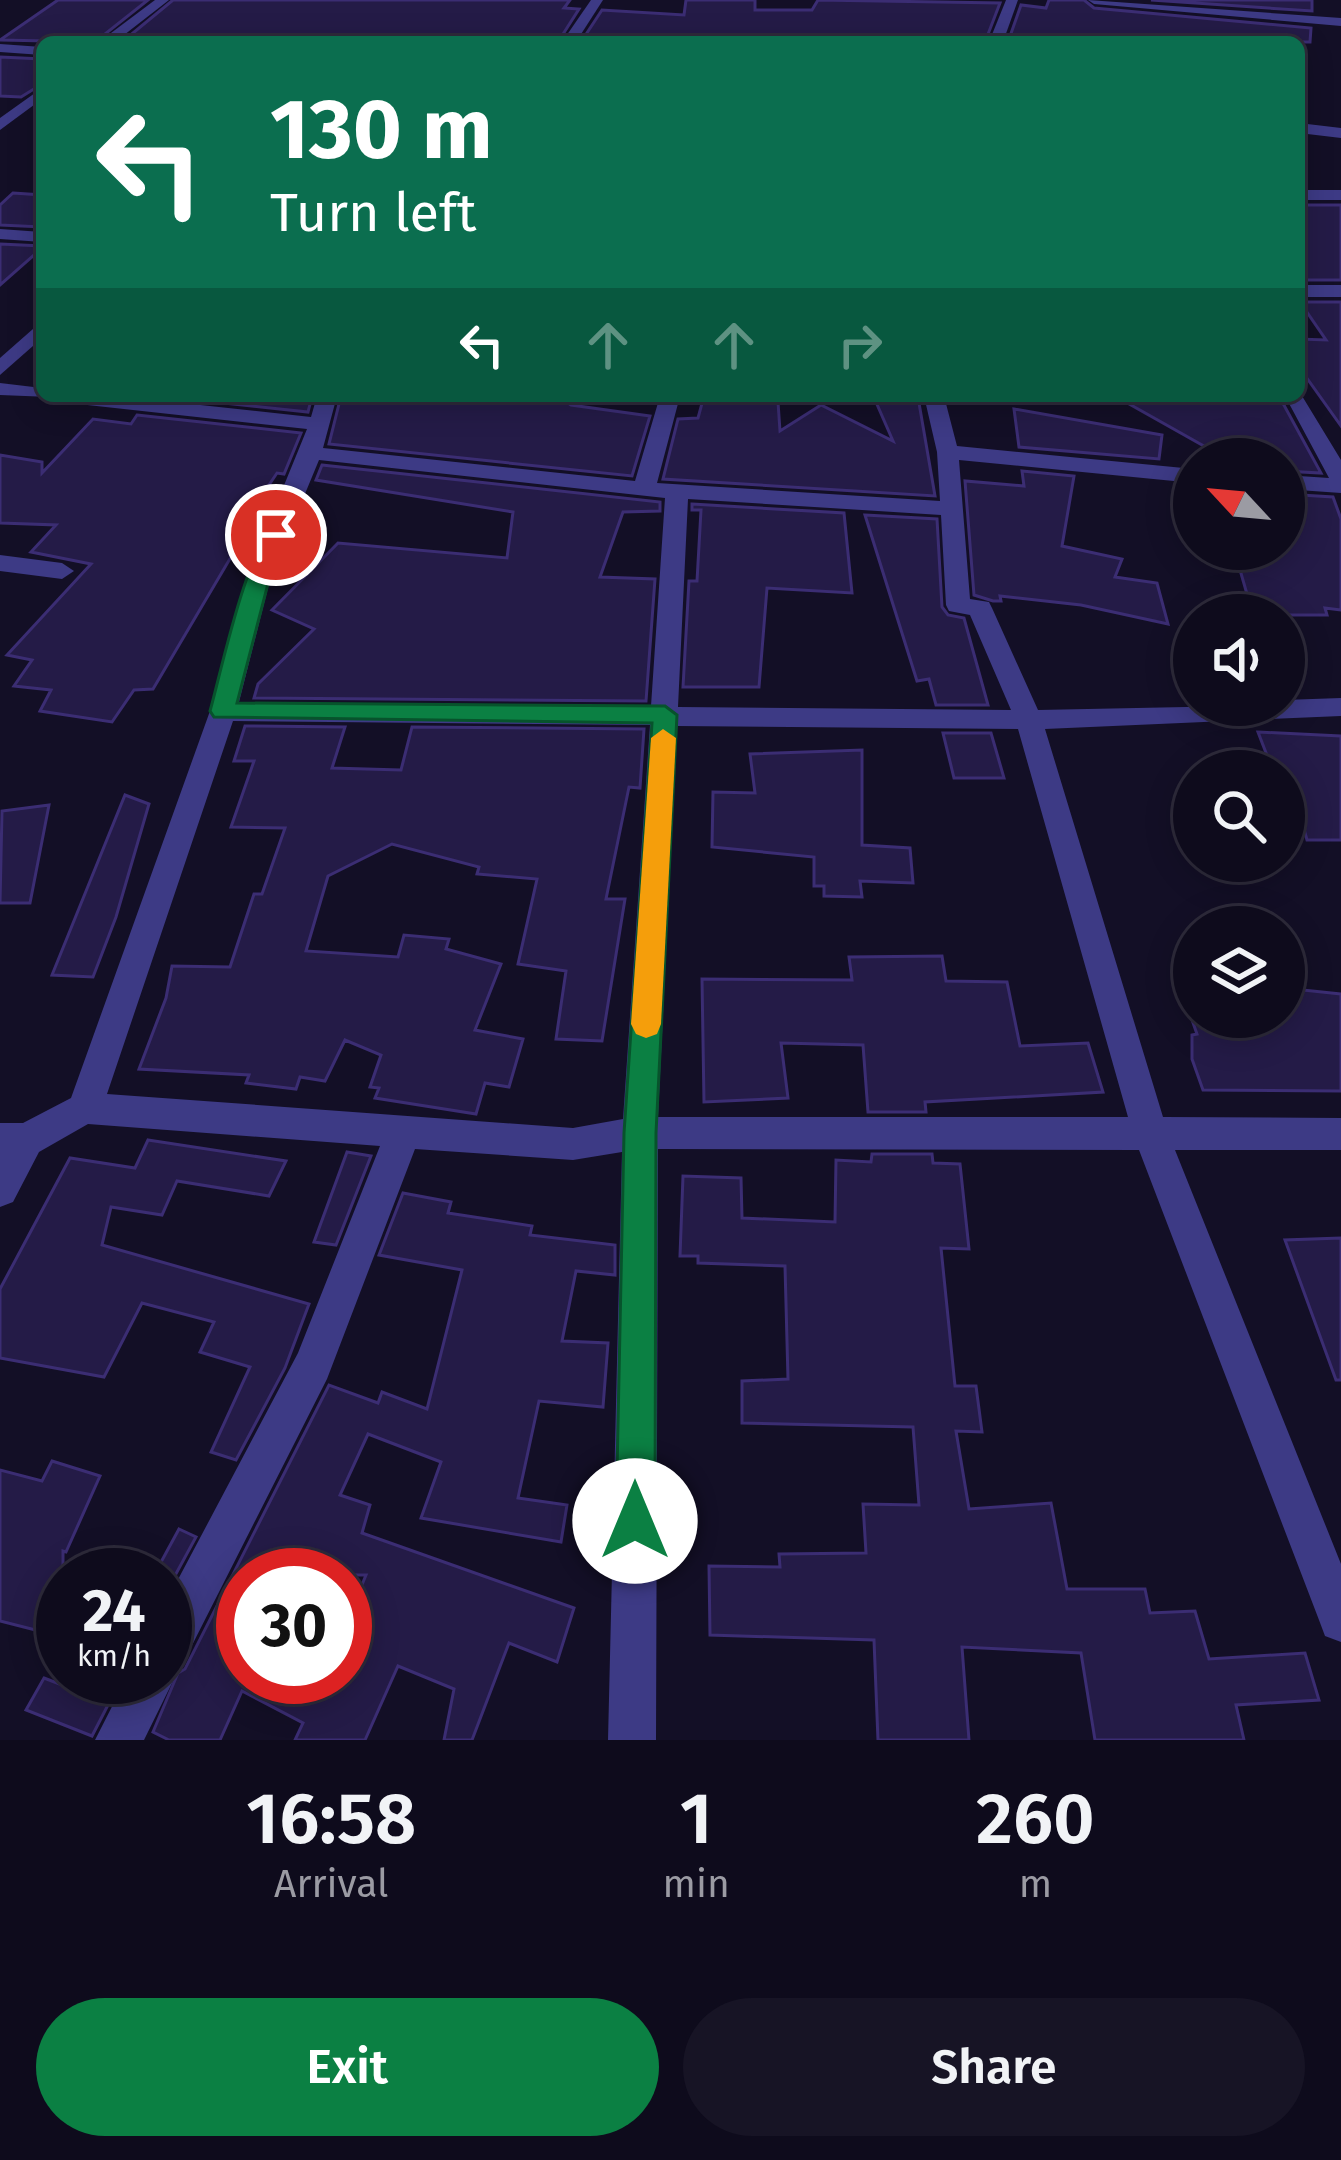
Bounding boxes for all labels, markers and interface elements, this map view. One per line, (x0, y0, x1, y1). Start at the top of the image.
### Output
text: 130 m (270, 79, 493, 180)
icon: left (72, 84, 228, 240)
text: Turn left (270, 181, 477, 245)
icon: left (449, 312, 515, 378)
icon: ahead (575, 312, 641, 378)
icon: ahead (701, 312, 767, 378)
icon: right (827, 312, 893, 378)
north arrow (1173, 438, 1305, 570)
map controls (1173, 438, 1305, 1038)
pin (225, 484, 327, 586)
icon: arrive (243, 502, 309, 568)
button: sound (1173, 594, 1305, 726)
button: search (1173, 750, 1305, 882)
button: layers (1173, 906, 1305, 1038)
position arrow (572, 1458, 698, 1584)
speed limit sign: 30 (216, 1548, 372, 1704)
text: 24 (82, 1575, 146, 1647)
text: km/h (77, 1638, 151, 1674)
text: 16:58 (246, 1776, 416, 1862)
text: 1 (680, 1776, 713, 1862)
text: 260 (976, 1776, 1095, 1862)
text: Arrival (274, 1861, 388, 1907)
text: min (663, 1861, 730, 1907)
text: m (1019, 1861, 1052, 1907)
button: Exit (36, 1998, 659, 2136)
button: Share (683, 1998, 1305, 2136)

